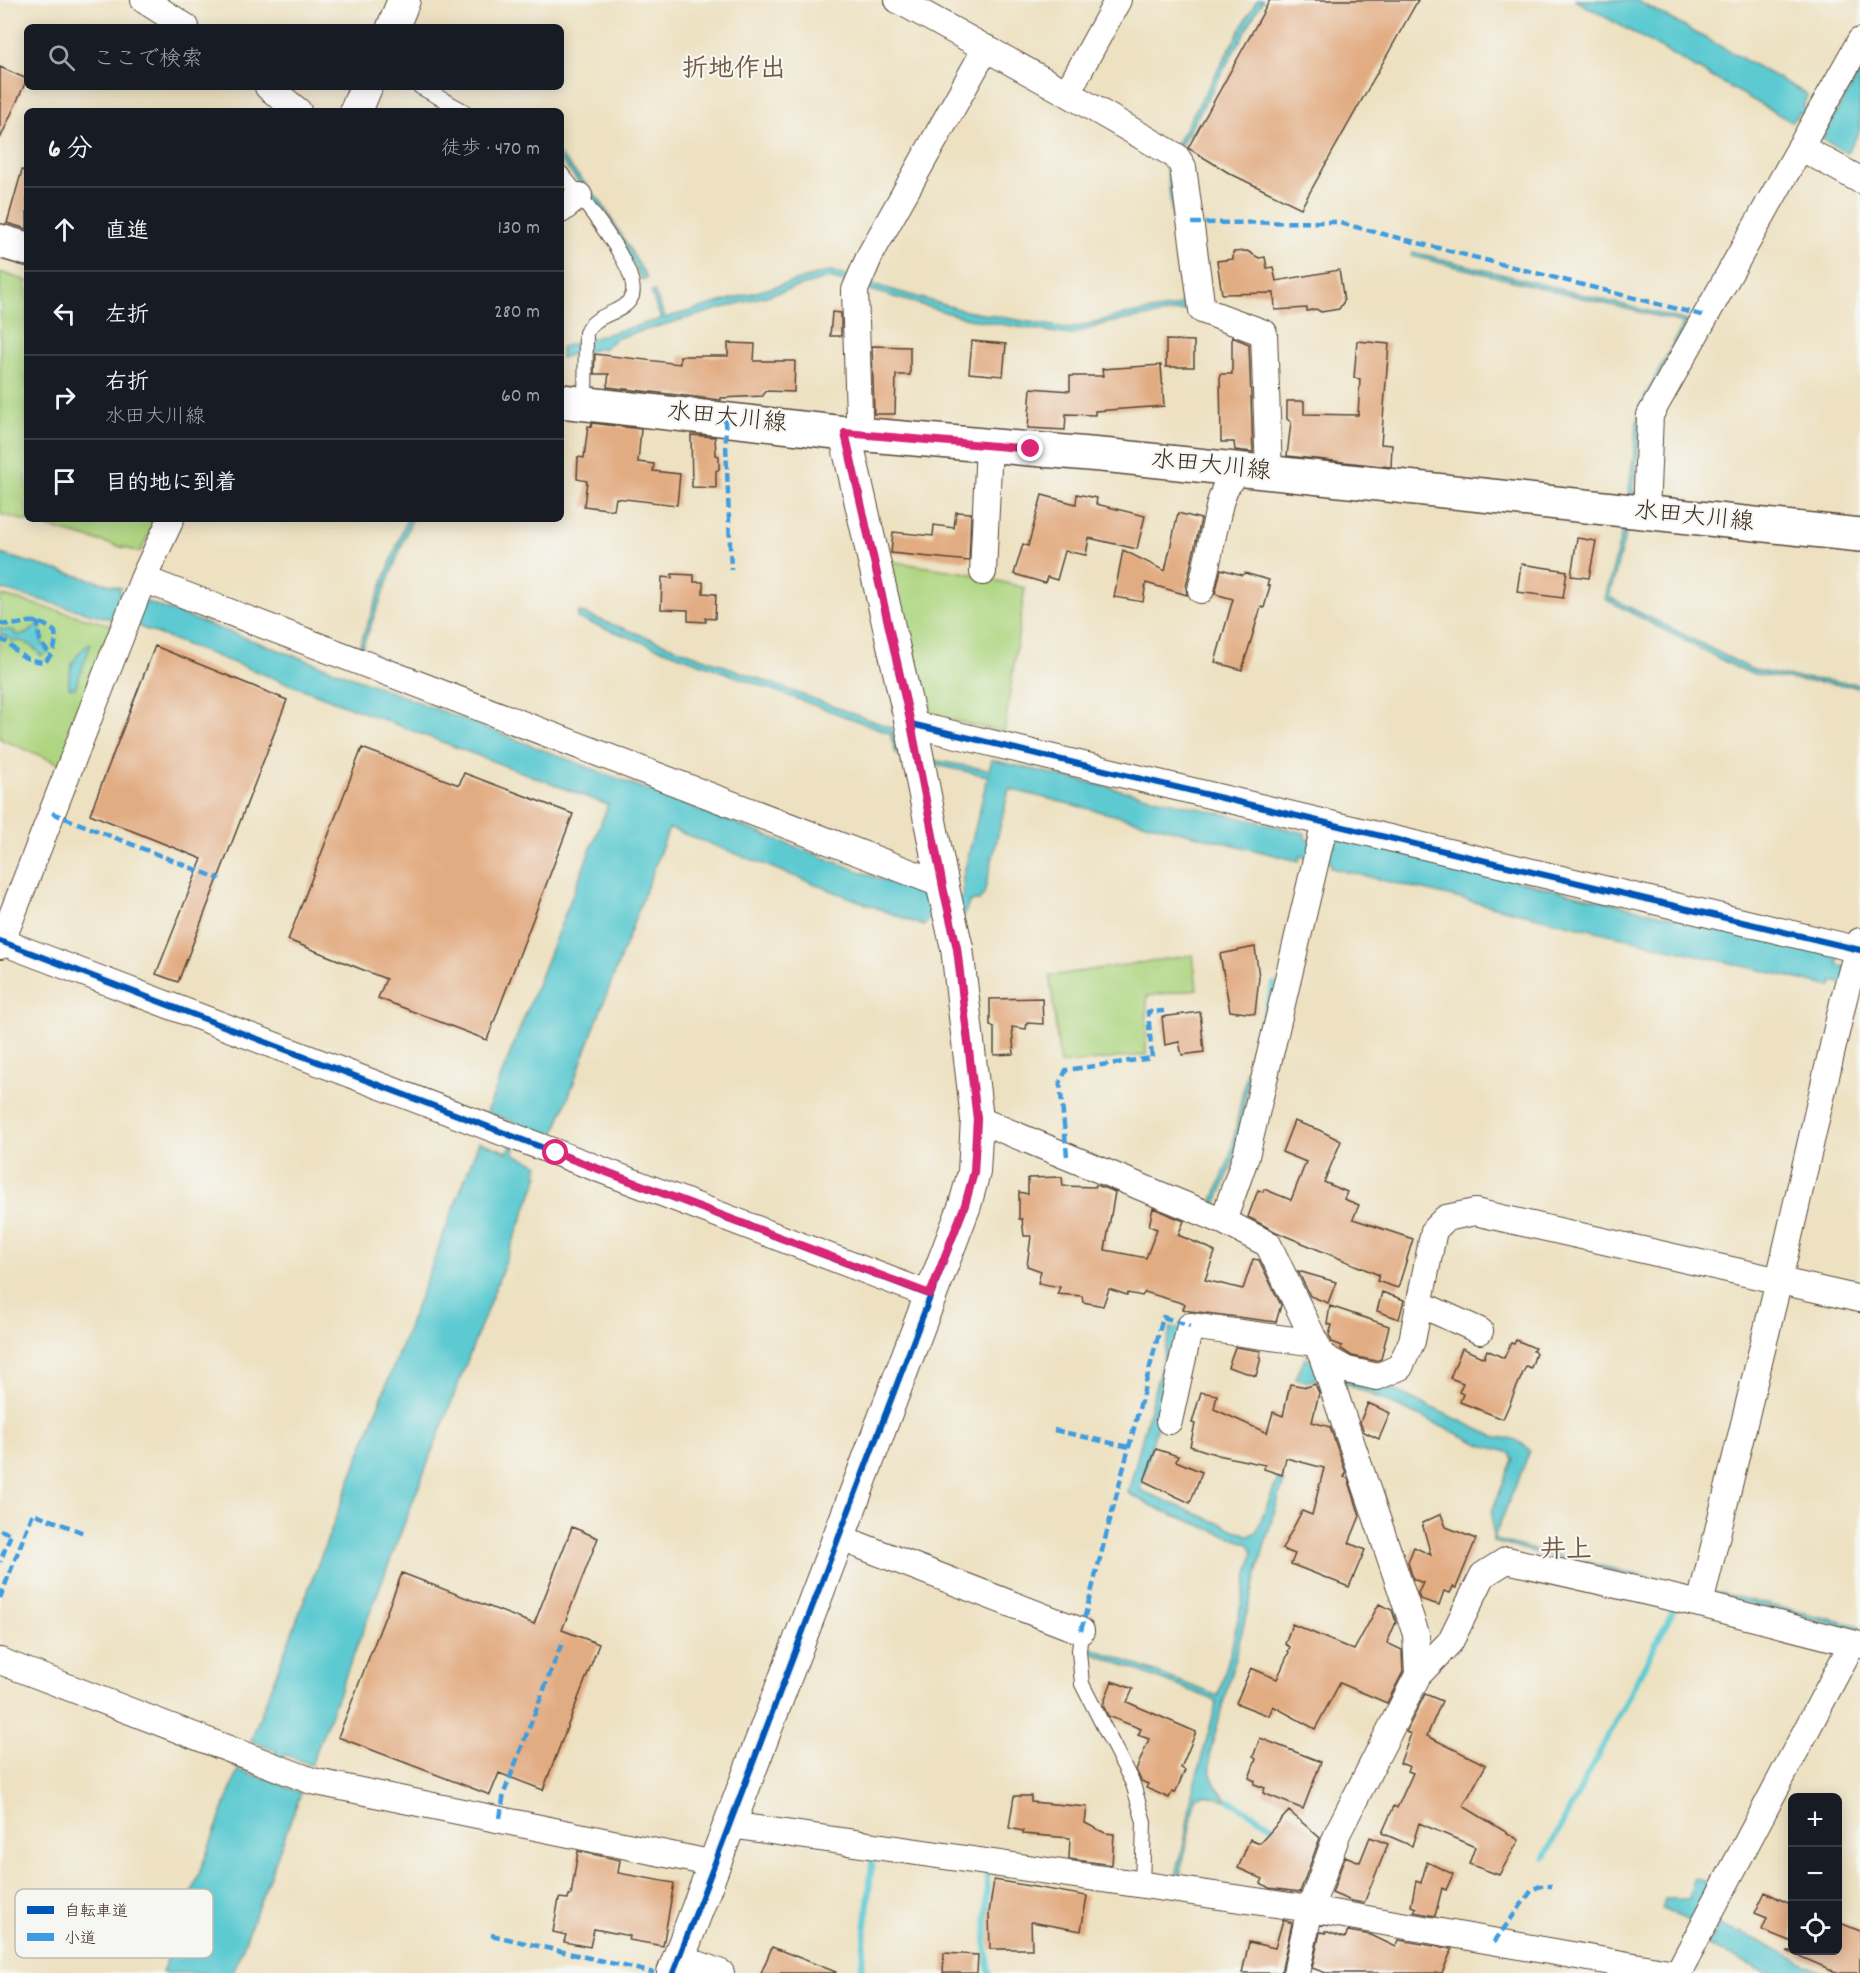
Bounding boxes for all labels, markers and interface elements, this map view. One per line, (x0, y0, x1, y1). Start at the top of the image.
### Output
search box (24, 24, 564, 90)
icon: search (45, 41, 78, 74)
text: ここで検索 (93, 45, 203, 76)
district label: 折地作出 (682, 52, 786, 89)
text: 6 分 (48, 132, 93, 169)
text: 徒歩 · 470 m (441, 136, 540, 164)
icon: ahead (48, 213, 81, 246)
text: 130 m (498, 215, 540, 243)
text: 直進 (105, 217, 149, 248)
icon: left (48, 297, 81, 330)
text: 280 m (494, 299, 540, 327)
text: 左折 (105, 301, 149, 332)
text: 右折 (105, 368, 149, 399)
icon: right (48, 381, 81, 414)
text: 60 m (501, 383, 540, 411)
street label: 水田大川線 (666, 396, 788, 442)
text: 水田大川線 (105, 404, 205, 432)
route end (1017, 435, 1043, 461)
street label: 水田大川線 (1150, 444, 1272, 490)
icon: arrive (48, 465, 81, 498)
text: 目的地に到着 (105, 469, 237, 500)
street label: 水田大川線 (1633, 495, 1755, 541)
route start (542, 1139, 568, 1165)
district label: 井上 (1540, 1533, 1592, 1570)
map controls (1788, 1793, 1842, 1955)
button: + (1788, 1793, 1842, 1847)
button: − (1788, 1847, 1842, 1901)
legend (15, 1889, 213, 1958)
text: 自転車道 (64, 1901, 128, 1924)
button: locate (1788, 1901, 1842, 1955)
text: 小道 (64, 1928, 96, 1951)

